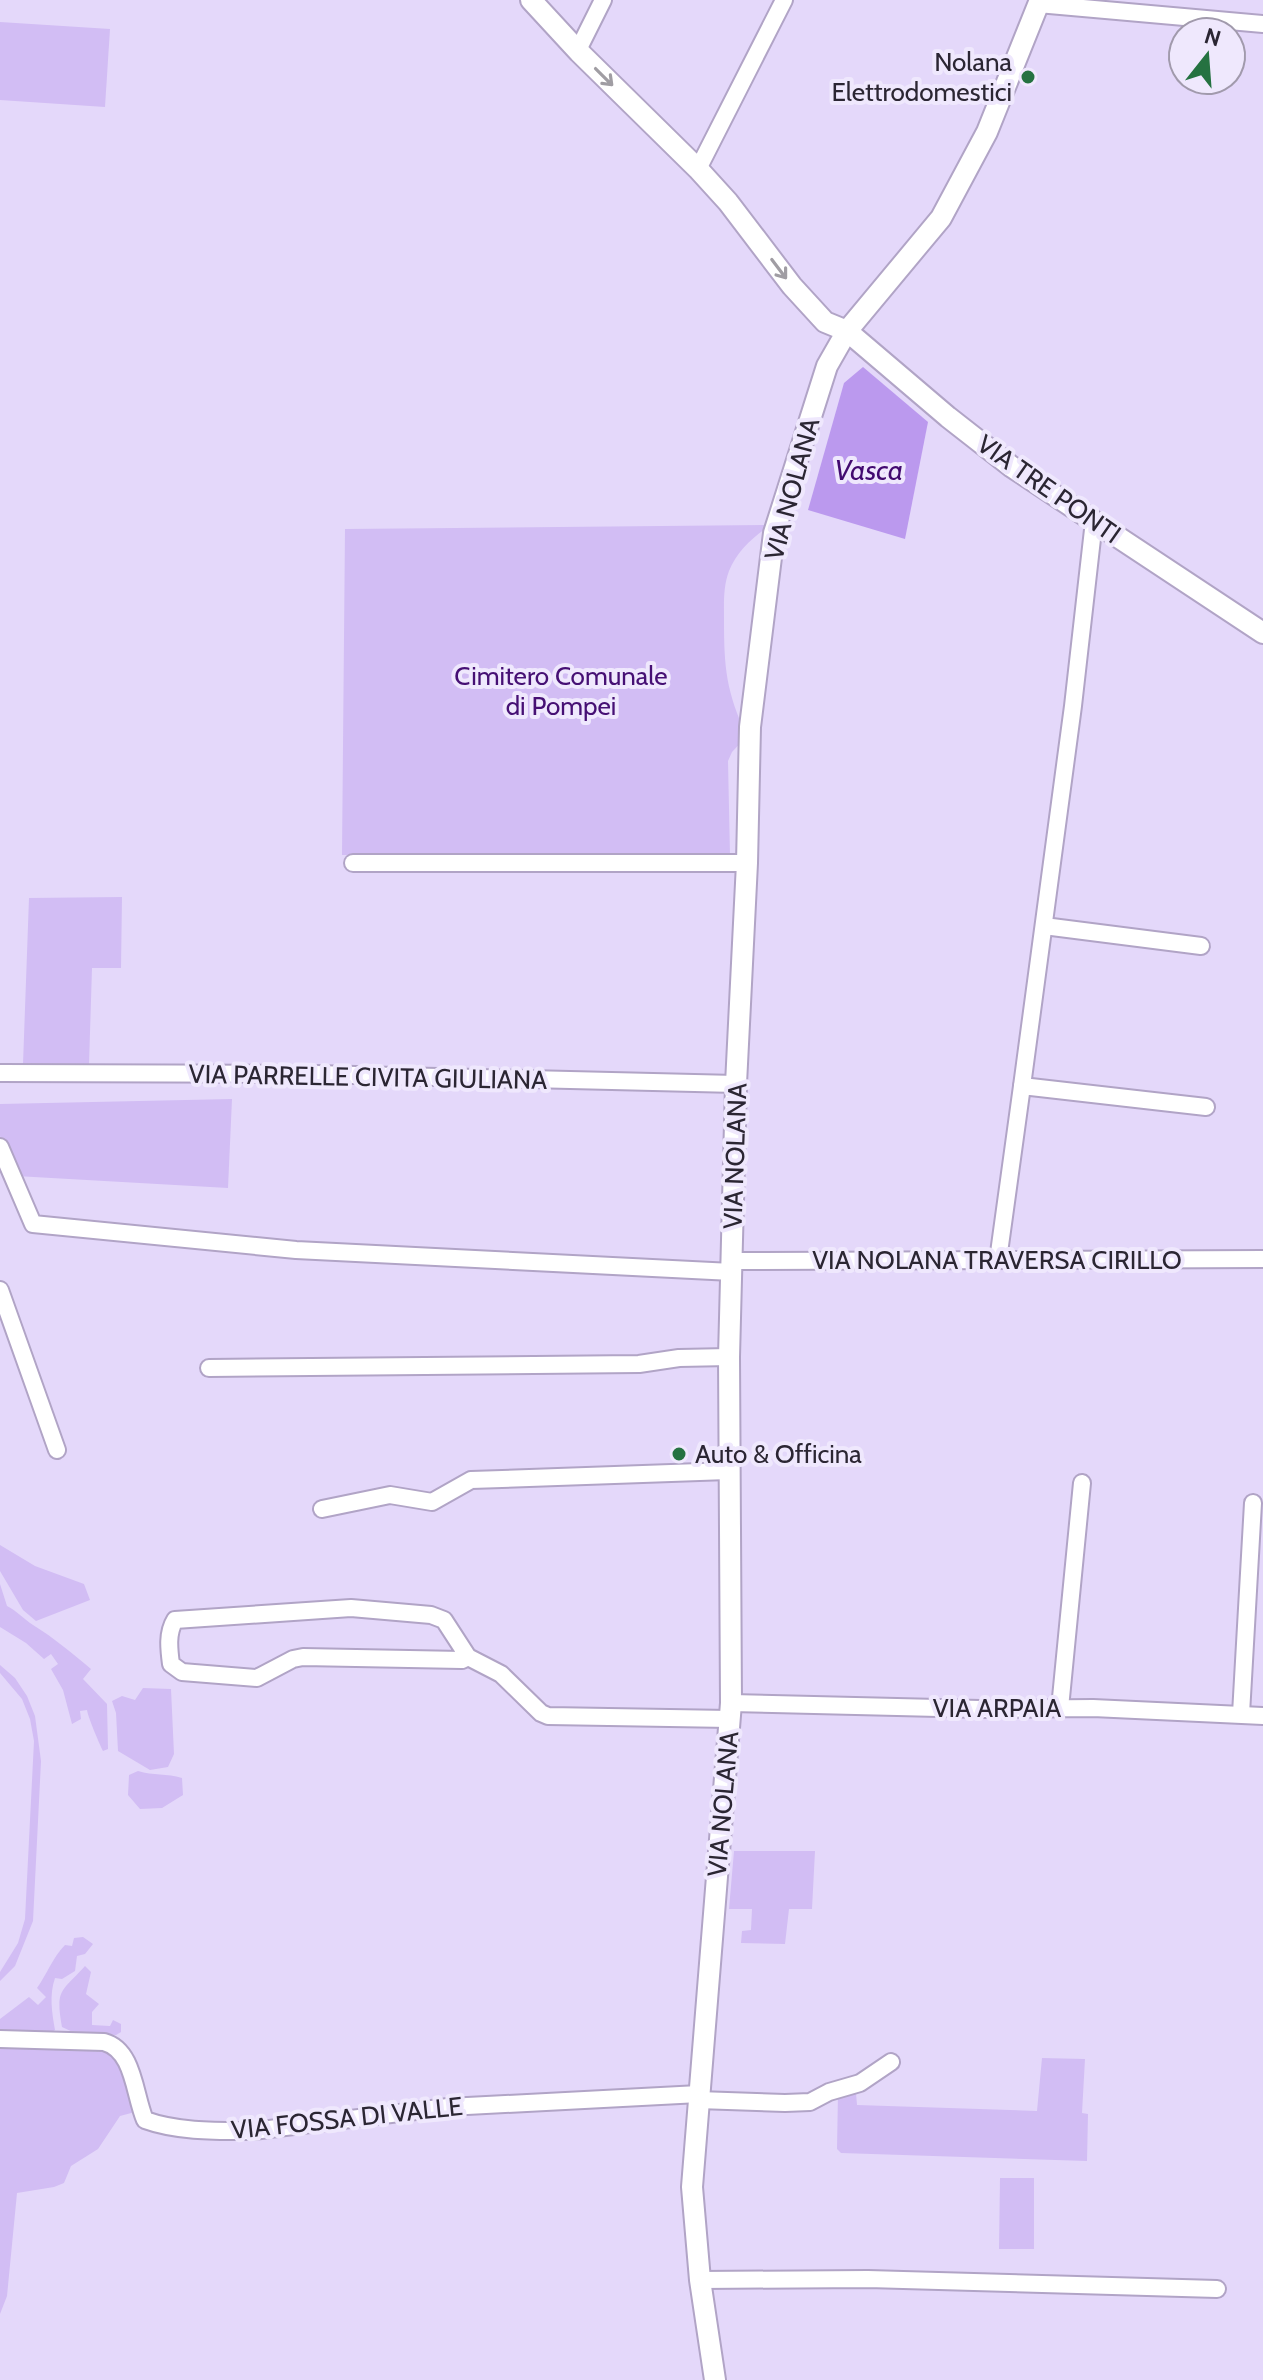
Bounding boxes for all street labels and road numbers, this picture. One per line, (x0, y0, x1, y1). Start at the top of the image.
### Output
street label: VIA NOLANA (758, 414, 826, 564)
street label: VIA TRE PONTI (971, 428, 1127, 550)
street label: VIA PARRELLE CIVITA GIULIANA (188, 1058, 548, 1096)
street label: VIA NOLANA (716, 1082, 754, 1230)
street label: VIA NOLANA TRAVERSA CIRILLO (812, 1244, 1182, 1276)
street label: VIA ARPAIA (933, 1692, 1061, 1724)
street label: VIA NOLANA (701, 1730, 745, 1878)
street label: VIA FOSSA DI VALLE (230, 2090, 464, 2146)

